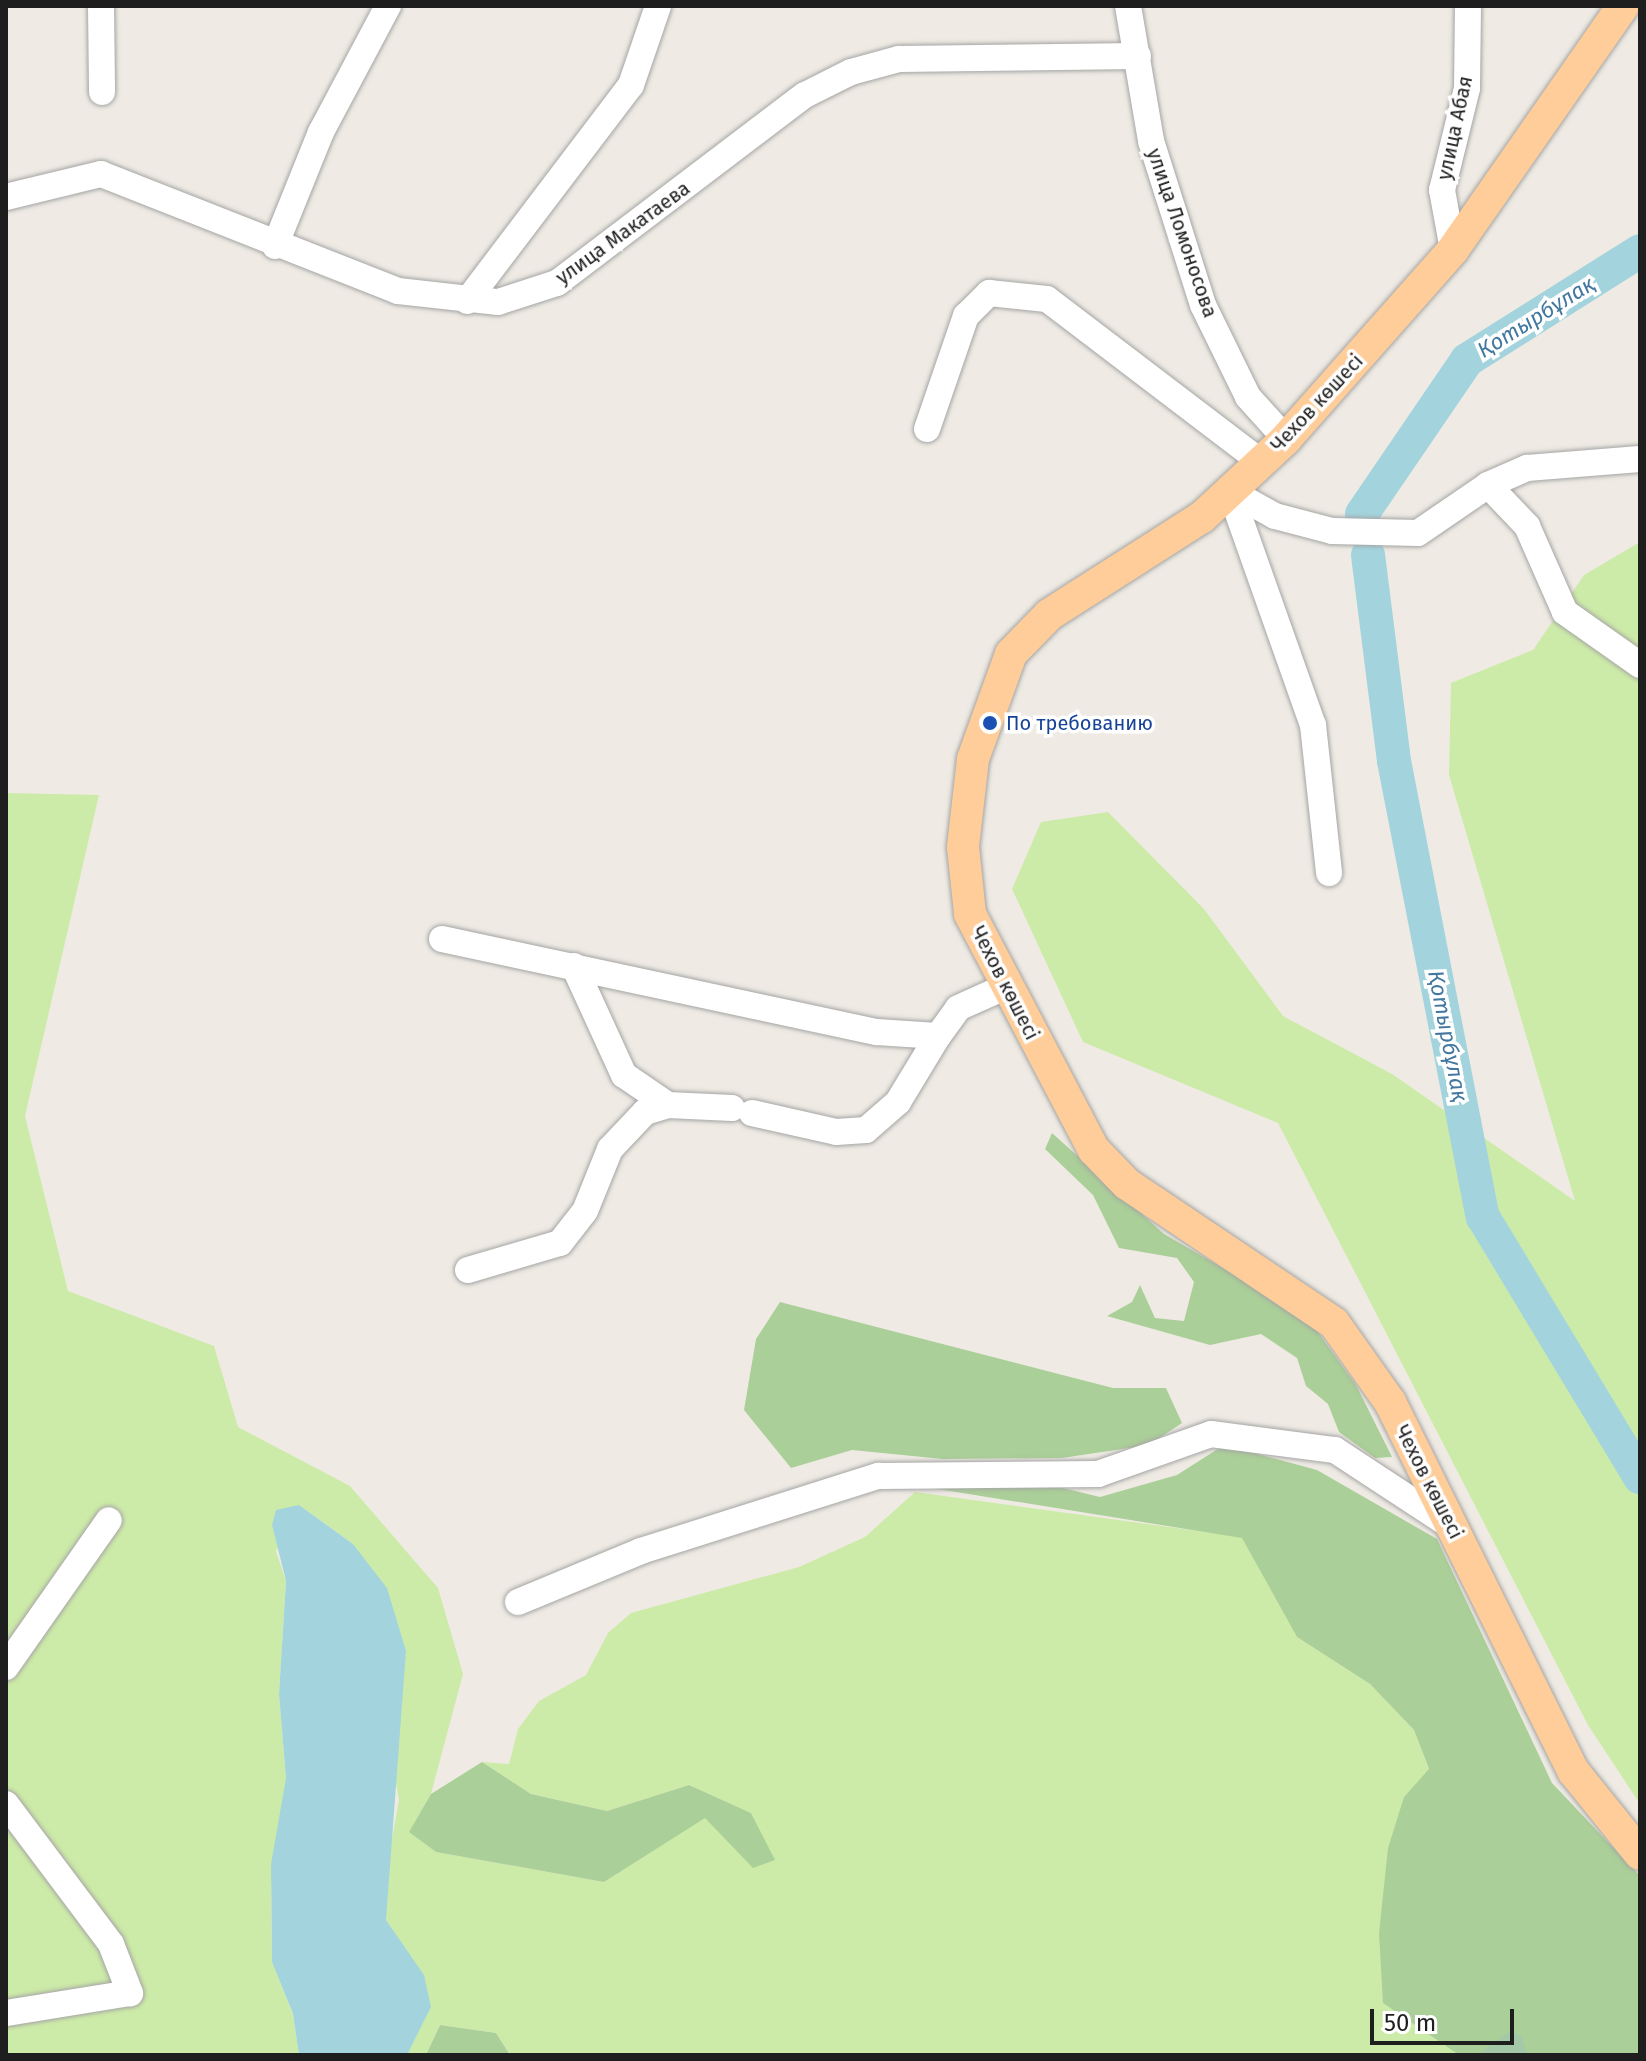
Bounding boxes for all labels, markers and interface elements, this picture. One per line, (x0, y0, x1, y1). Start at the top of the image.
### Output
street label: улица Абая (1432, 74, 1478, 182)
street label: улица Ломоносова (1142, 145, 1222, 321)
street label: улица Макатаева (551, 176, 695, 290)
water label: Қотырбұлақ (1472, 270, 1600, 364)
street label: Чехов көшесі (1266, 349, 1368, 457)
place label: По требованию (1006, 711, 1153, 735)
marker: По требованию (981, 714, 999, 732)
street label: Чехов көшесі (966, 922, 1044, 1044)
water label: Қотырбұлақ (1422, 968, 1474, 1104)
street label: Чехов көшесі (1390, 1421, 1468, 1543)
scale bar (1374, 1993, 1518, 2043)
text: 50 m (1384, 2009, 1436, 2037)

